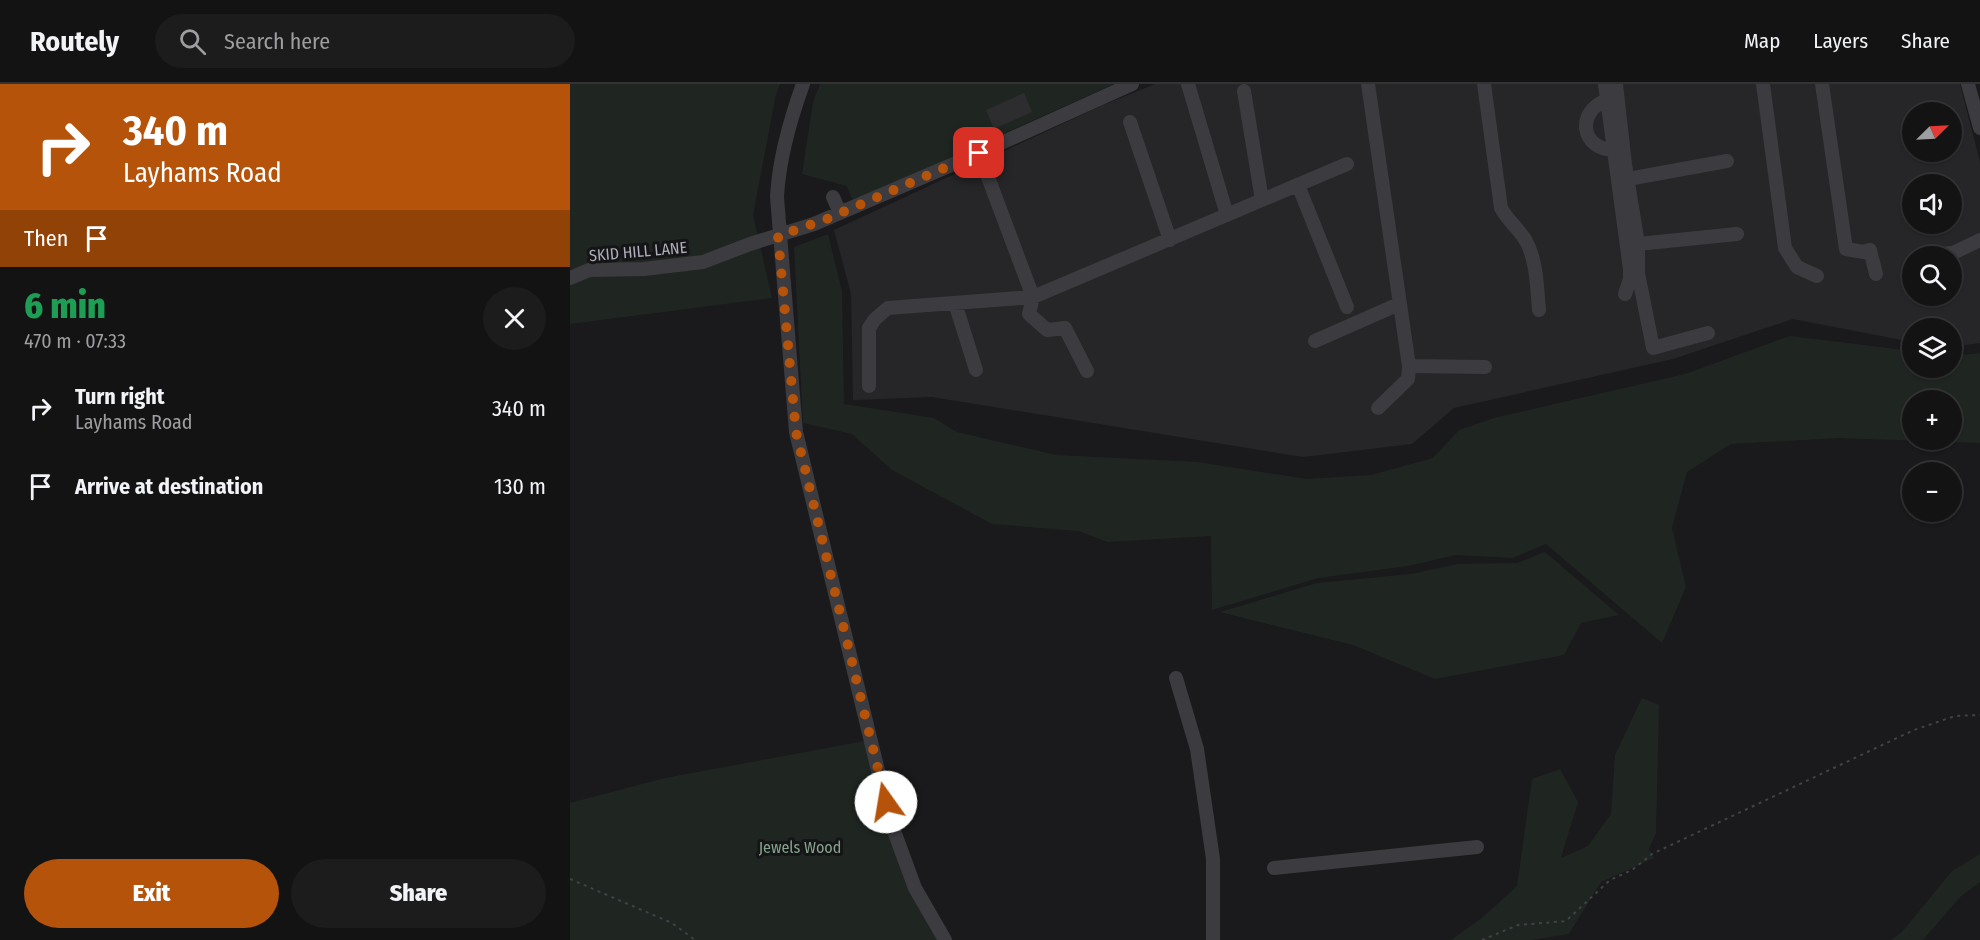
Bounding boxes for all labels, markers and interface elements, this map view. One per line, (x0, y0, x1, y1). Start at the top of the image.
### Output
search box (155, 14, 575, 68)
text: Routely (30, 25, 119, 58)
icon: search (176, 25, 209, 58)
text: Search here (224, 28, 330, 55)
text: Map (1744, 28, 1780, 54)
text: Layers (1813, 28, 1868, 54)
text: Share (1901, 28, 1950, 54)
north arrow (1902, 102, 1962, 162)
map controls (1902, 102, 1962, 522)
text: 340 m (123, 106, 228, 156)
icon: right (24, 108, 102, 186)
pin (953, 127, 1004, 178)
icon: arrive (962, 136, 995, 169)
text: Layhams Road (123, 157, 282, 189)
button: sound (1902, 174, 1962, 234)
icon: arrive (80, 222, 113, 255)
text: Then (24, 225, 68, 252)
street label: SKID HILL LANE (588, 238, 688, 265)
button: search (1902, 246, 1962, 306)
text: 6 min (24, 284, 106, 328)
button: close (483, 287, 546, 350)
button: layers (1902, 318, 1962, 378)
text: 470 m · 07:33 (24, 329, 126, 353)
text: Turn right (75, 383, 164, 410)
button: + (1902, 390, 1962, 450)
icon: right (24, 392, 57, 425)
text: 340 m (492, 395, 546, 422)
text: Layhams Road (75, 410, 193, 434)
button: − (1902, 462, 1962, 522)
icon: arrive (24, 470, 57, 503)
text: Arrive at destination (75, 473, 263, 500)
text: 130 m (494, 473, 546, 500)
position arrow (854, 770, 918, 834)
park label: Jewels Wood (759, 838, 841, 857)
button: Exit (24, 859, 279, 928)
button: Share (291, 859, 546, 928)

